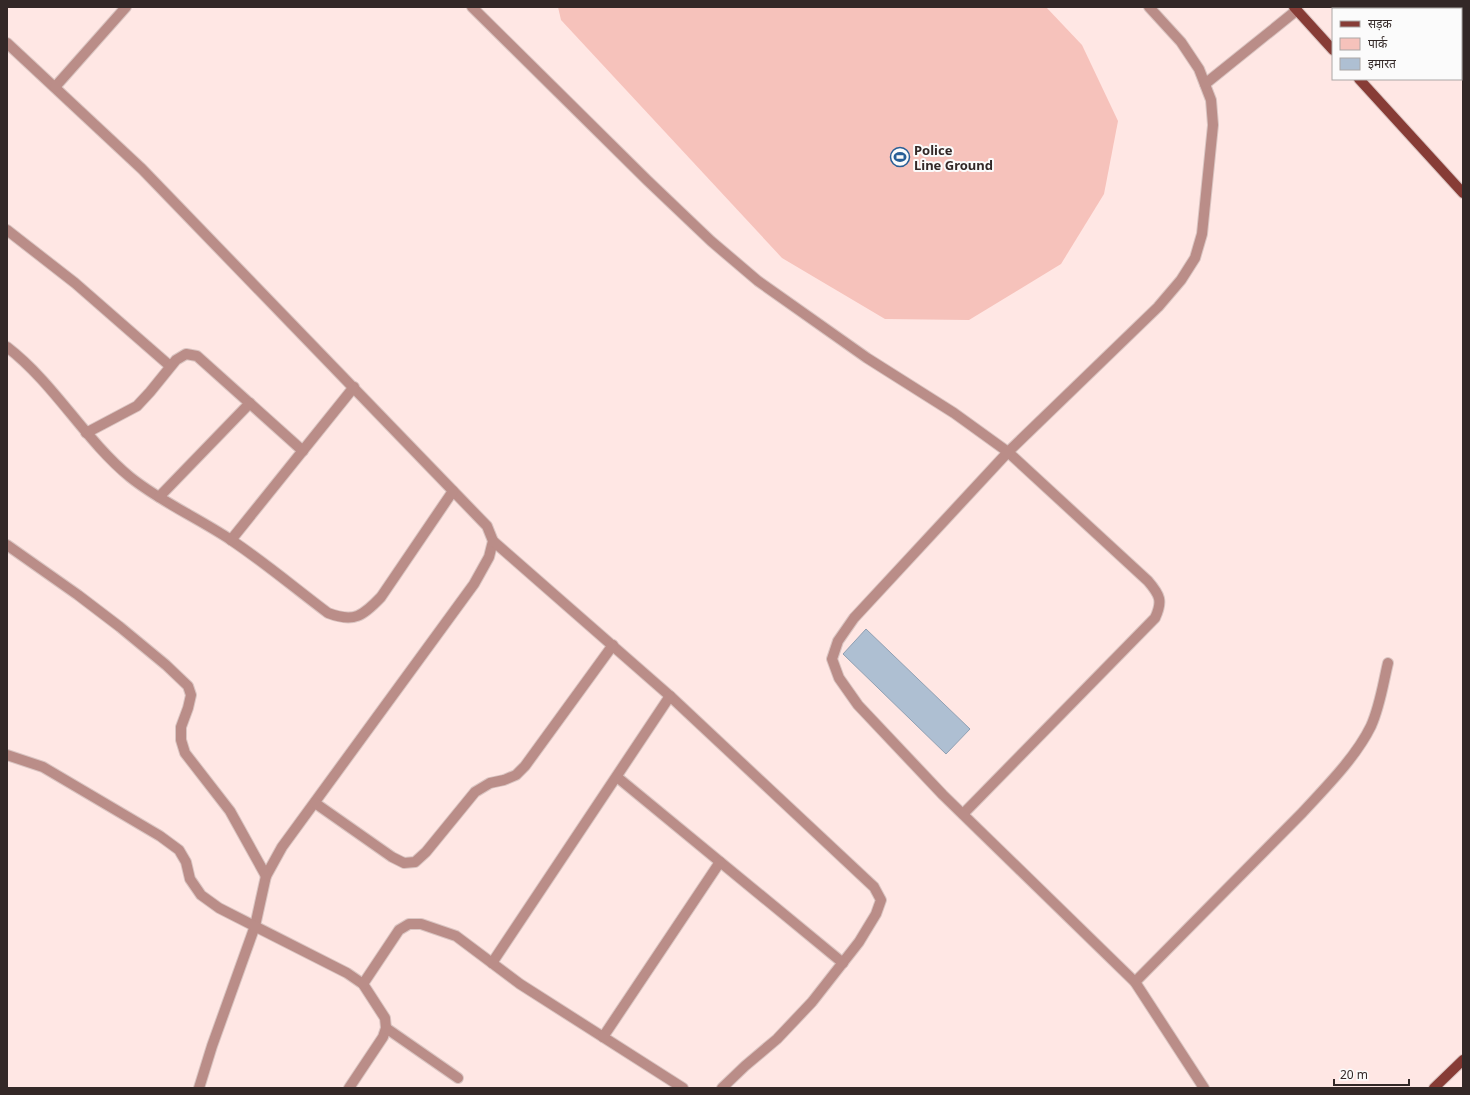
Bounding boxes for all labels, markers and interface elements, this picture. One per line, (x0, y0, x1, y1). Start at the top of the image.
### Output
legend (1332, 8, 1462, 80)
text: सड़क (1368, 15, 1393, 32)
text: पार्क (1368, 35, 1388, 52)
text: इमारत (1368, 55, 1397, 72)
place label: Police Line Ground (914, 141, 993, 174)
sports icon: Police Line Ground (889, 146, 911, 168)
scale bar (1334, 1061, 1409, 1087)
text: 20 m (1340, 1066, 1368, 1083)

